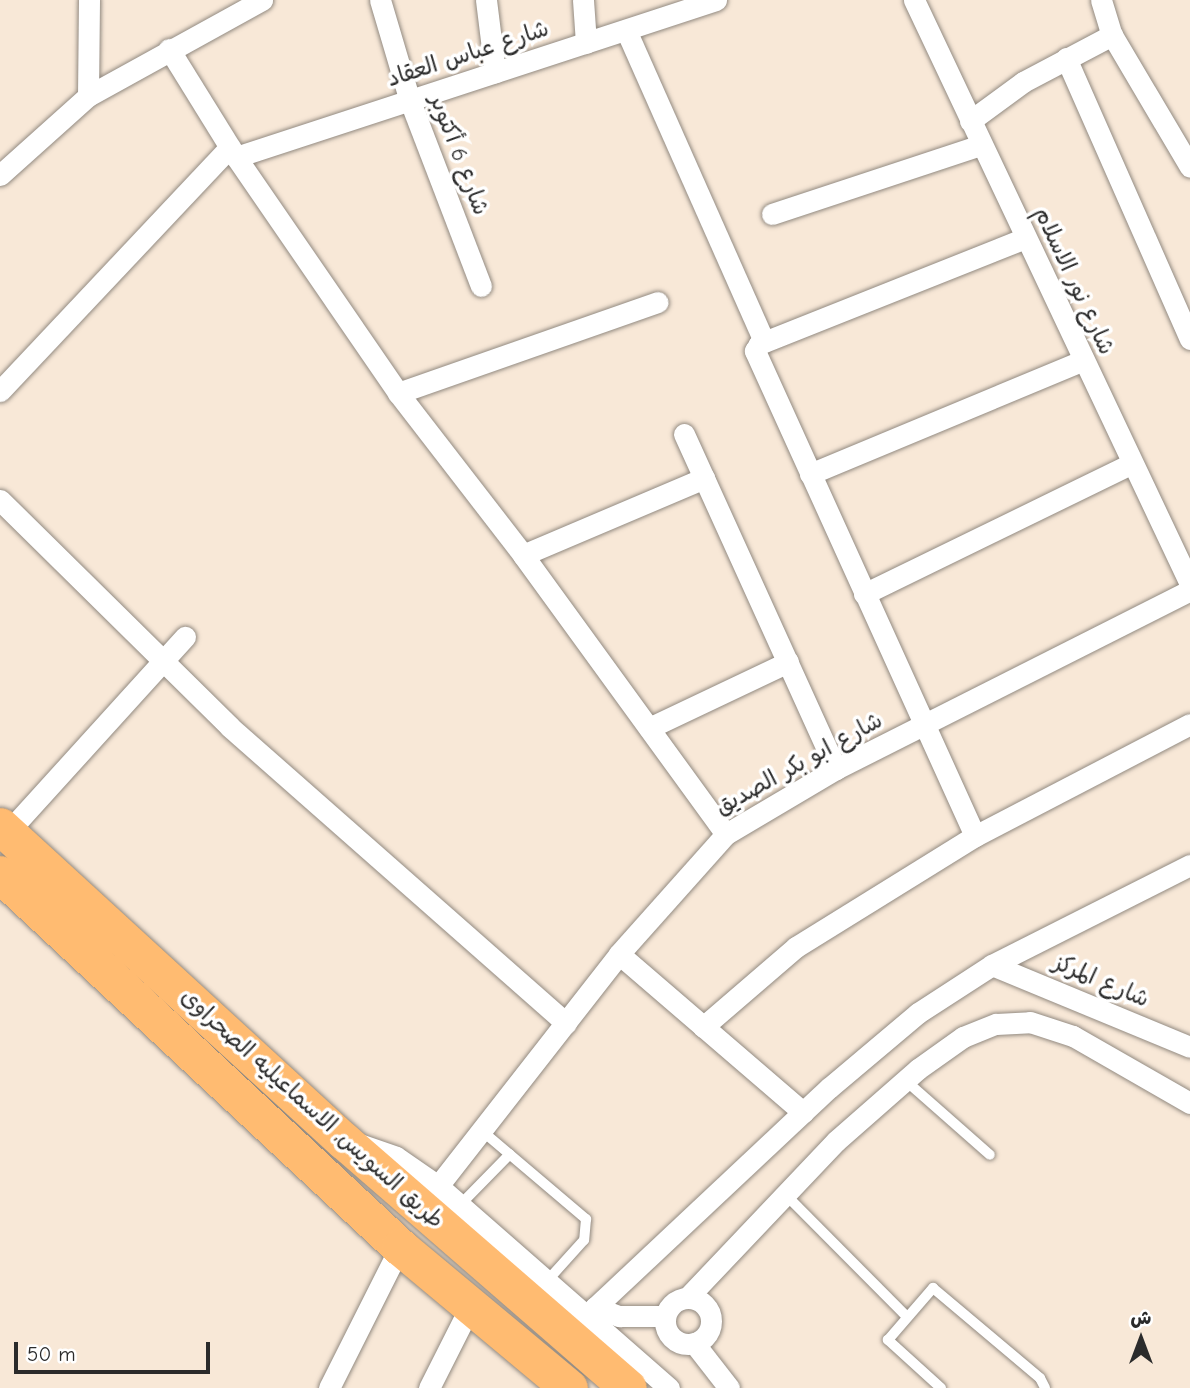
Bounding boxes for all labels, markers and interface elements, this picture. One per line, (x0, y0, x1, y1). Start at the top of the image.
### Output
street label: شارع عباس العقاد (384, 15, 552, 93)
street label: شارع 6 أكتوبر (423, 91, 495, 219)
street label: شارع نور الاسلام (1028, 203, 1120, 359)
street label: شارع ابو بكر الصديق (711, 707, 887, 821)
street label: شارع المركز (1049, 948, 1153, 1014)
street label: طريق السويس, الاسماعيليه الصحراوى (175, 983, 449, 1235)
north arrow (1106, 1304, 1176, 1374)
text: ش (1131, 1307, 1151, 1329)
scale bar (18, 1328, 214, 1372)
text: 50 m (27, 1342, 76, 1366)

